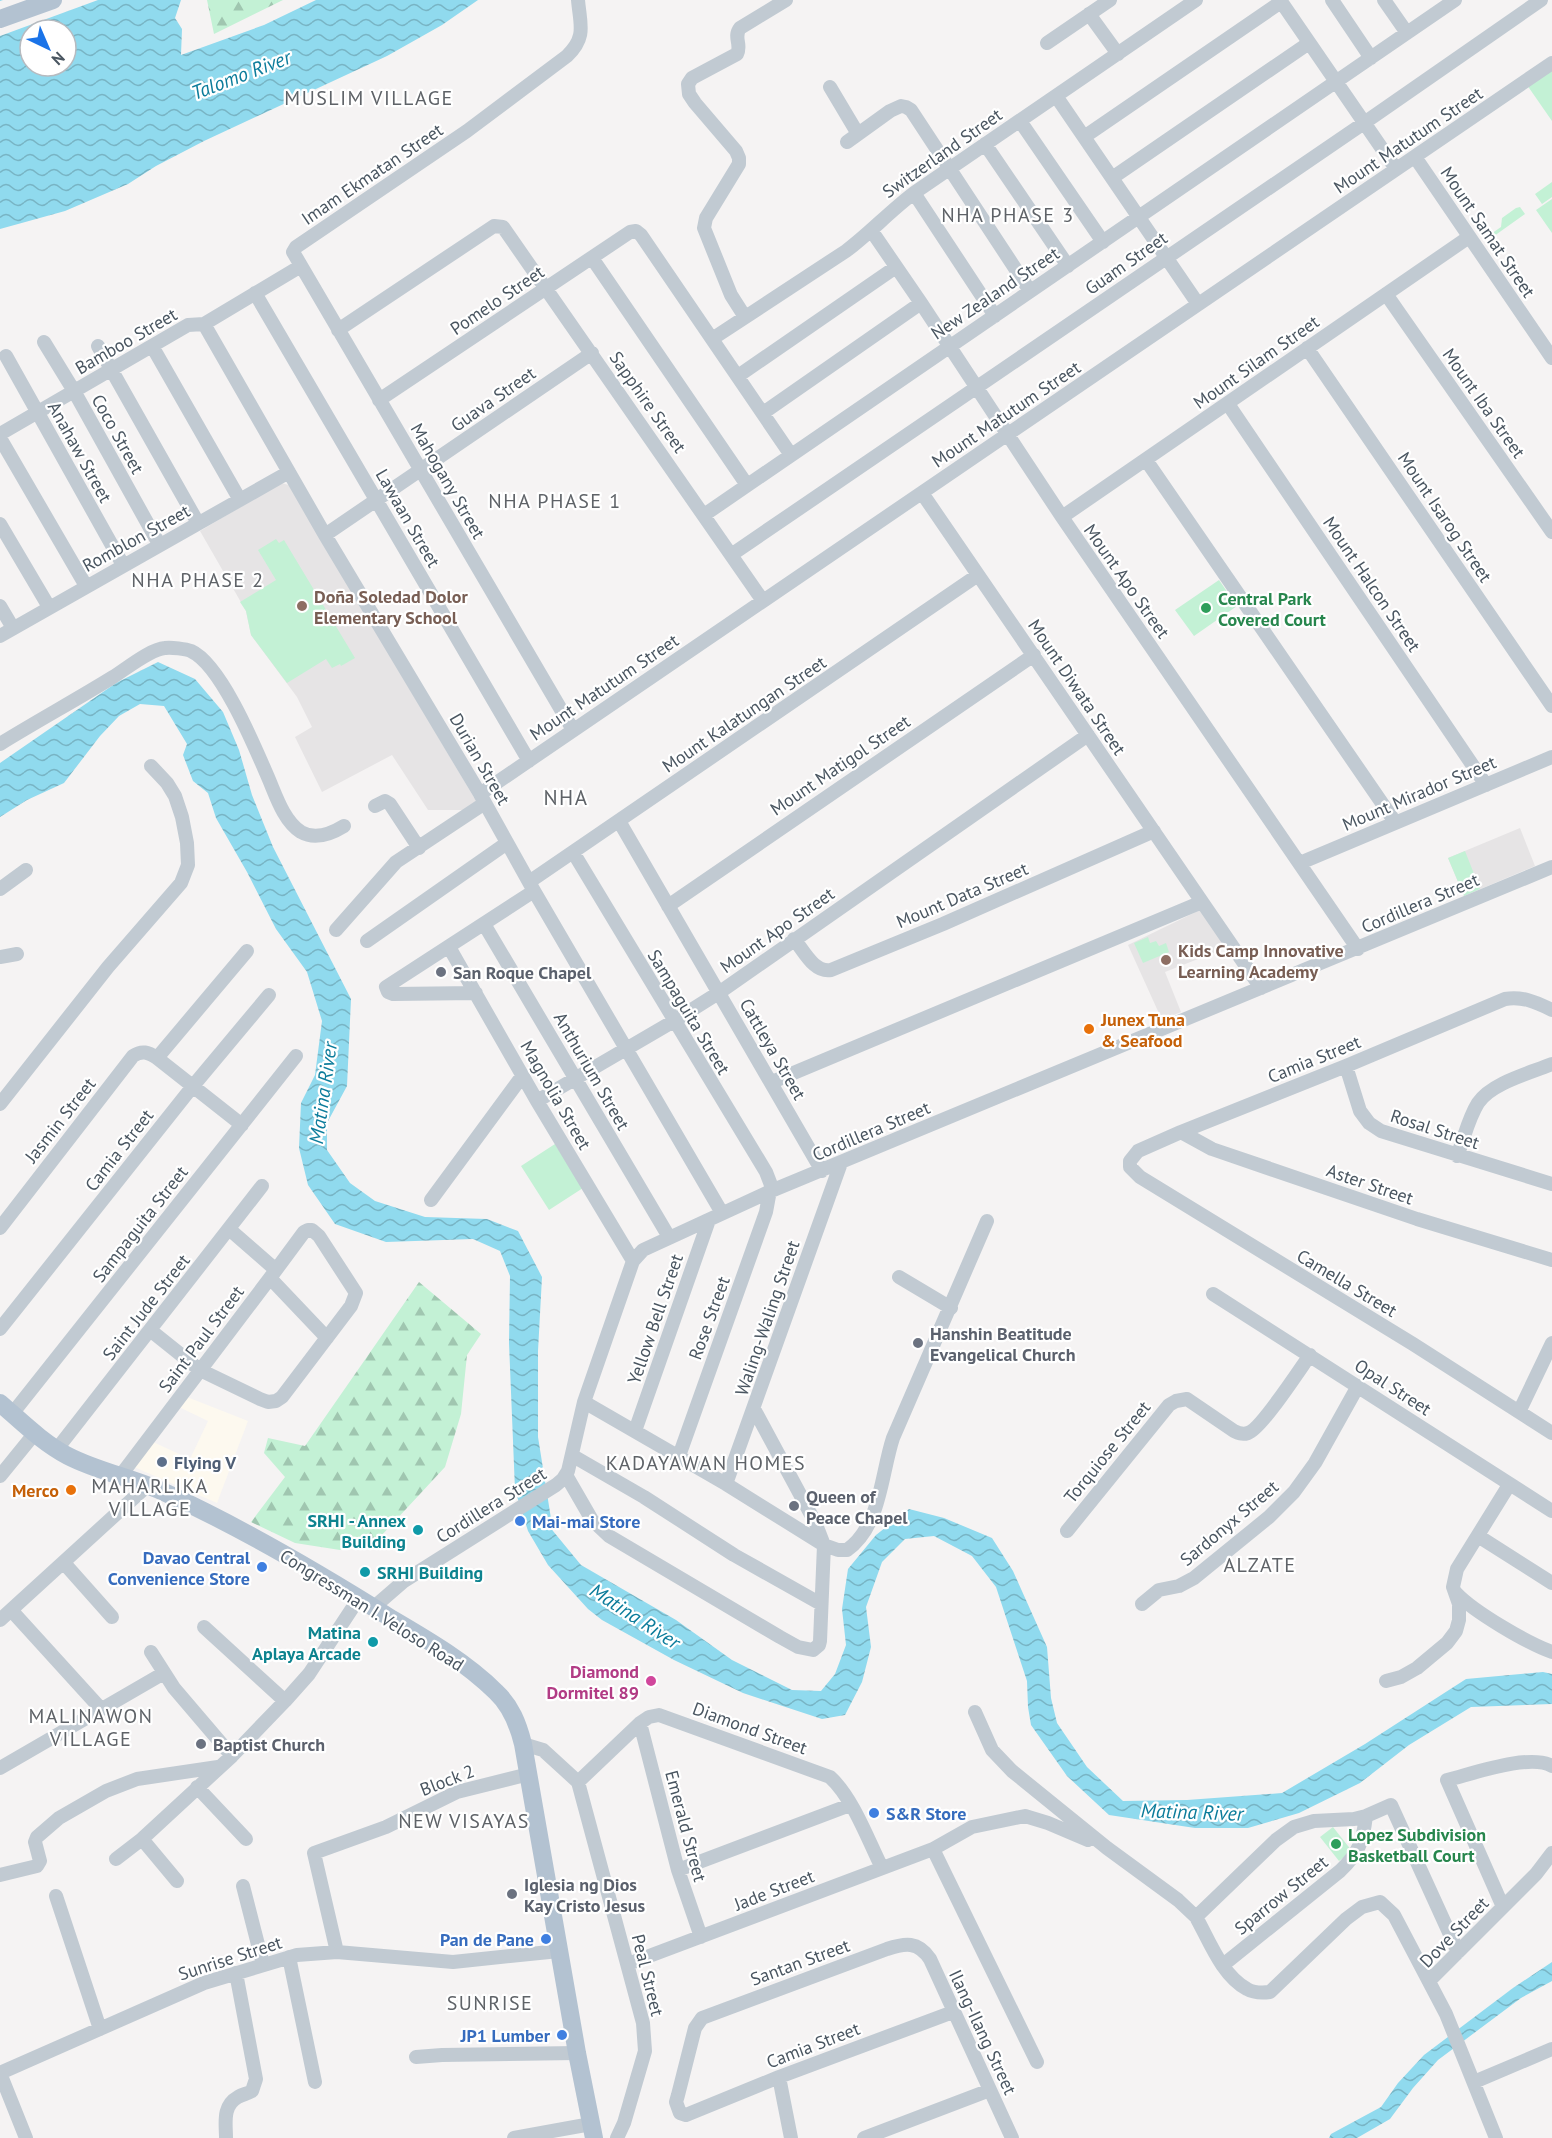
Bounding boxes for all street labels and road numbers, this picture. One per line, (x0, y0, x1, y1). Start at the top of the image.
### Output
street label: Mount Matutum Street (1329, 82, 1487, 198)
street label: Switzerland Street (878, 103, 1006, 203)
street label: Imam Ekmatan Street (297, 118, 447, 230)
street label: Mount Samat Street (1436, 162, 1540, 302)
street label: Guam Street (1080, 226, 1172, 300)
street label: New Zealand Street (927, 242, 1063, 344)
street label: Pomelo Street (446, 260, 548, 340)
street label: Bamboo Street (71, 303, 181, 379)
street label: Mount Silam Street (1189, 310, 1323, 414)
street label: Mount Iba Street (1438, 344, 1530, 462)
street label: Sapphire Street (605, 347, 691, 457)
street label: Mount Matutum Street (927, 356, 1085, 472)
street label: Guava Street (446, 361, 540, 437)
street label: Coco Street (87, 390, 149, 478)
street label: Anahaw Street (43, 398, 117, 506)
street label: Mahogany Street (406, 419, 490, 543)
street label: Mount Isarog Street (1393, 447, 1497, 587)
street label: Lawaan Street (371, 465, 445, 571)
street label: Romblon Street (78, 499, 194, 577)
street label: Mount Halcon Street (1318, 512, 1426, 656)
street label: Mount Apo Street (1079, 519, 1175, 643)
street label: Mount Diwata Street (1023, 615, 1131, 759)
street label: Mount Matutum Street (525, 629, 683, 745)
street label: Mount Kalatungan Street (658, 651, 830, 777)
street label: Durian Street (445, 709, 515, 809)
street label: Mount Matigol Street (766, 710, 914, 820)
street label: Mount Mirador Street (1339, 750, 1499, 836)
street label: Mount Data Street (893, 857, 1031, 933)
street label: Cordillera Street (1358, 868, 1482, 938)
street label: Mount Apo Street (715, 882, 839, 978)
street label: Sampaguita Street (643, 945, 735, 1079)
street label: Cattleya Street (735, 994, 811, 1104)
street label: Anthurium Street (549, 1008, 635, 1134)
street label: Camia Street (1264, 1030, 1364, 1088)
street label: Magnolia Street (516, 1036, 596, 1154)
street label: Jasmin Street (19, 1073, 100, 1168)
street label: Cordillera Street (809, 1096, 933, 1166)
street label: Camia Street (80, 1104, 158, 1196)
street label: Rosal Street (1388, 1104, 1482, 1154)
street label: Aster Street (1324, 1158, 1416, 1210)
street label: Sampaguita Street (87, 1161, 193, 1287)
street label: Waling-Waling Street (730, 1237, 804, 1399)
street label: Camella Street (1293, 1244, 1401, 1322)
street label: Saint Jude Street (97, 1249, 195, 1365)
street label: Yellow Bell Street (622, 1251, 688, 1387)
street label: Rose Street (683, 1273, 735, 1363)
street label: Saint Paul Street (153, 1281, 249, 1397)
street label: Opal Street (1350, 1354, 1436, 1420)
street label: Torquiose Street (1059, 1396, 1155, 1508)
street label: Cordillera Street (432, 1462, 550, 1548)
street label: Sardonyx Street (1175, 1475, 1283, 1571)
street label: Congressman I. Veloso Road (276, 1544, 468, 1676)
street label: Diamond Street (690, 1697, 810, 1759)
street label: Block 2 (417, 1759, 477, 1801)
street label: Emerald Street (660, 1768, 712, 1884)
street label: Sparrow Street (1230, 1850, 1332, 1940)
street label: Jade Street (730, 1864, 817, 1916)
street label: Dove Street (1415, 1892, 1493, 1972)
street label: Sunrise Street (175, 1930, 285, 1986)
street label: Peal Street (627, 1932, 669, 2018)
street label: Santan Street (747, 1933, 853, 1991)
street label: Ilang-Ilang Street (944, 1966, 1022, 2098)
street label: Camia Street (763, 2017, 863, 2073)

